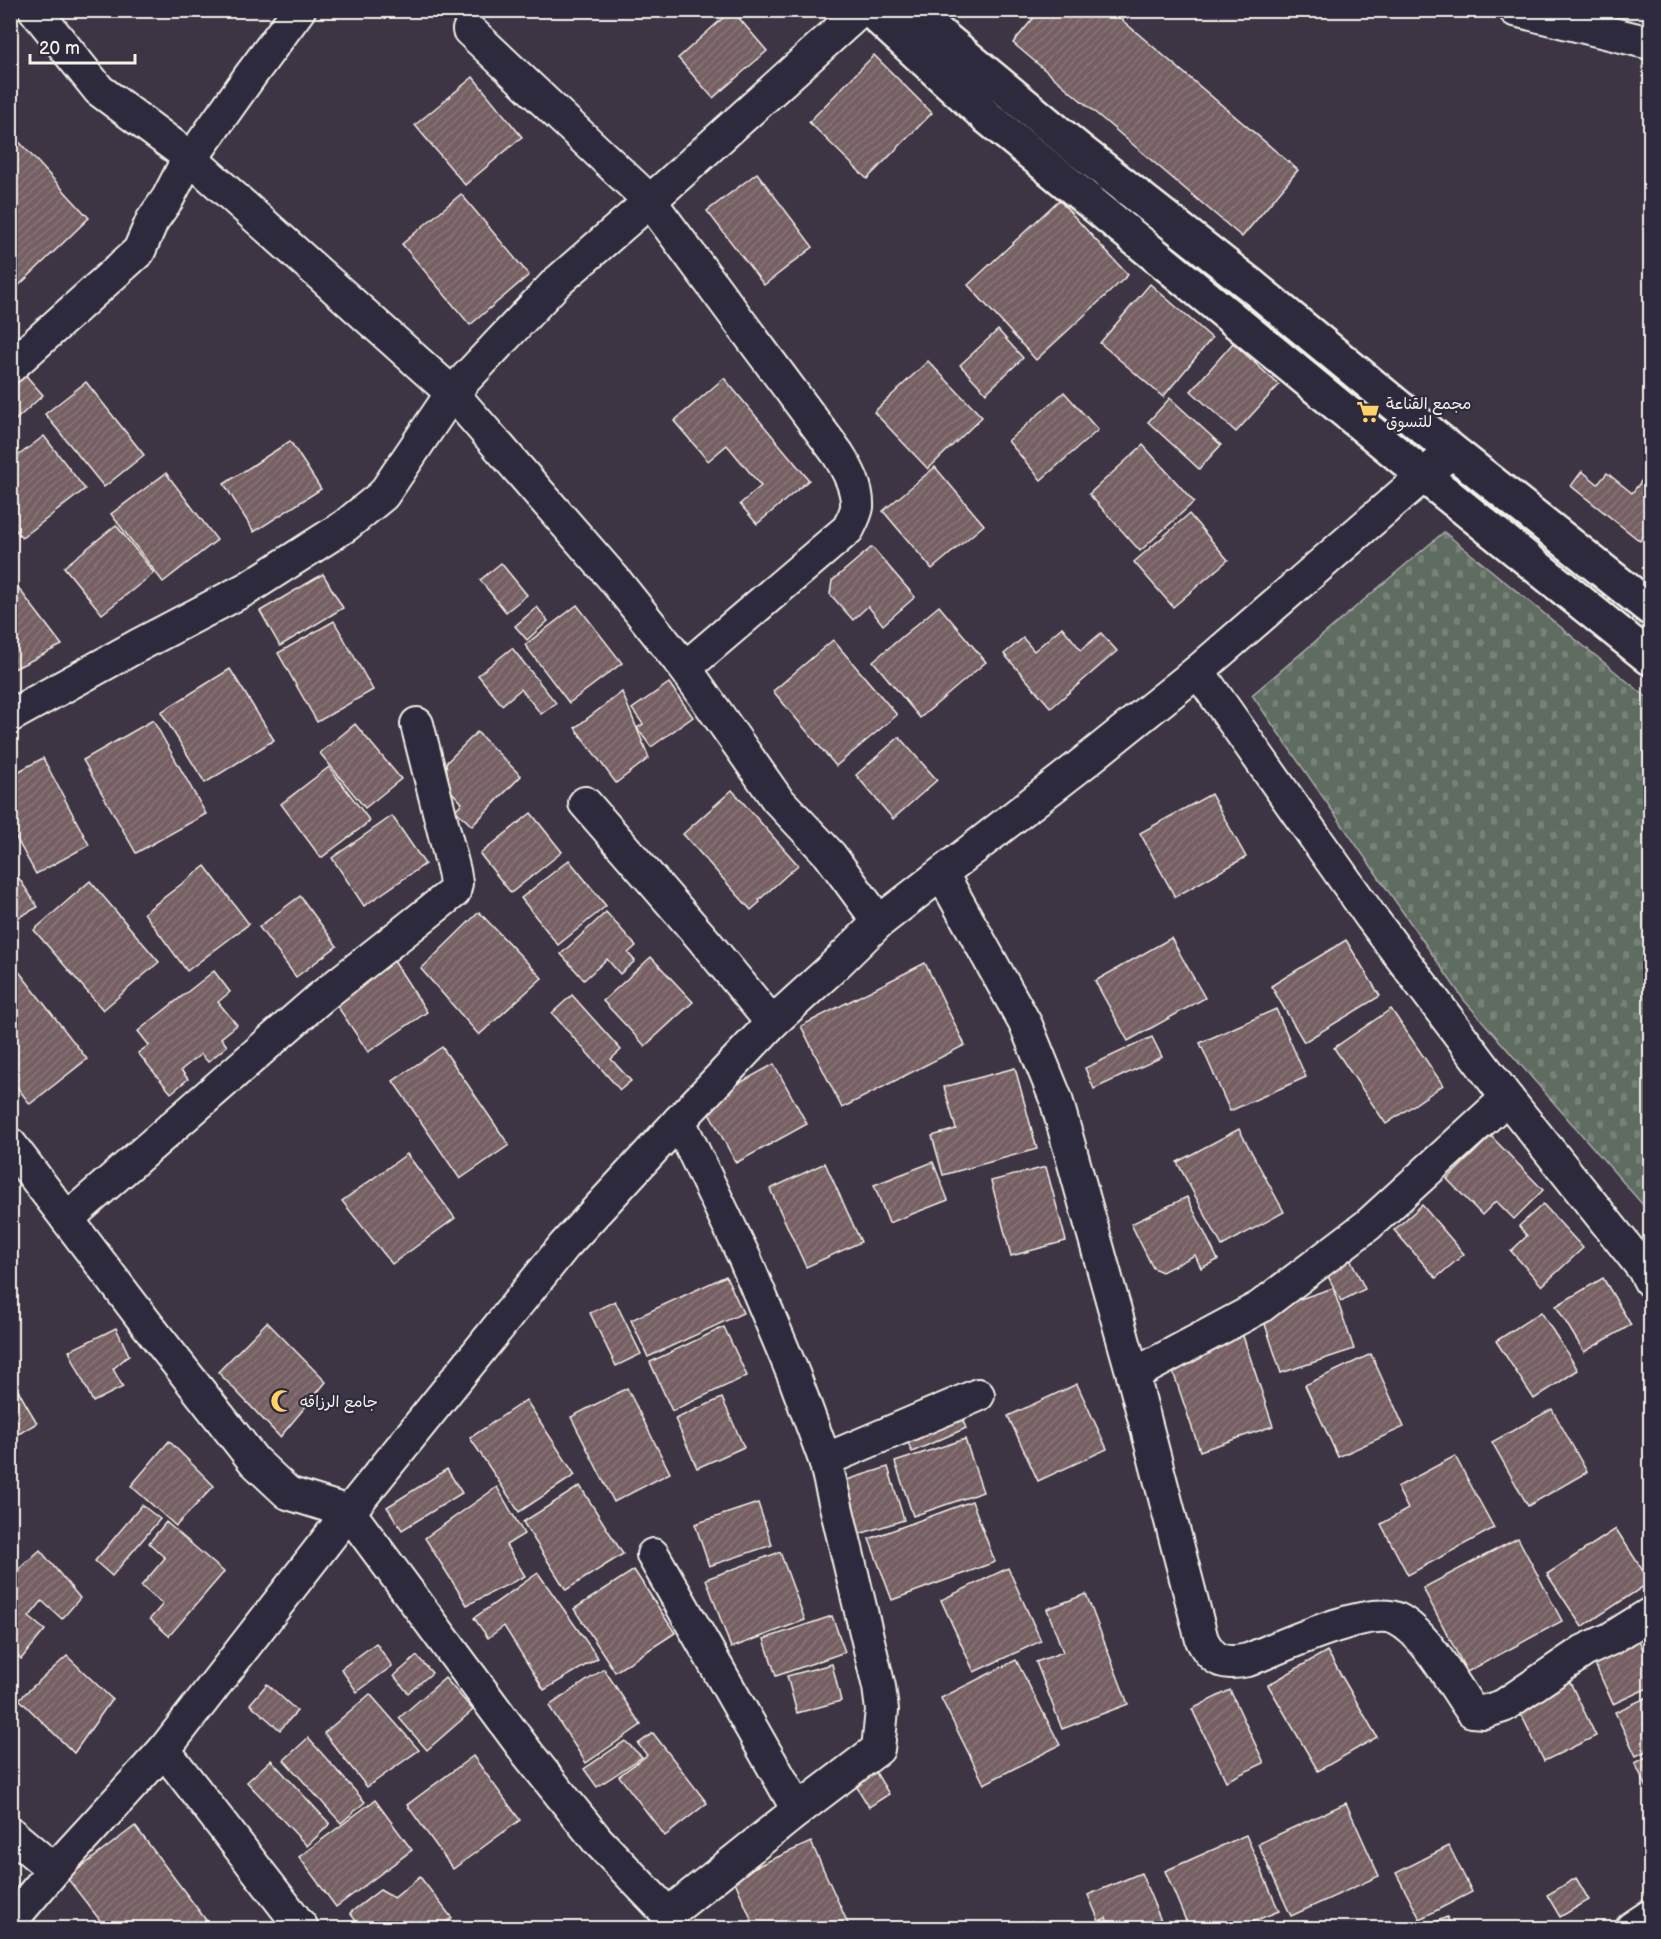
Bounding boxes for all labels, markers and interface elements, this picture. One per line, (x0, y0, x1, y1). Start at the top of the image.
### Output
scale bar (30, 27, 135, 65)
text: 20 m (39, 38, 80, 59)
place label: مجمع القناعة للتسوق (1386, 395, 1471, 432)
supermarket icon: مجمع القناعة للتسوق (1355, 399, 1381, 425)
mosque icon: جامع الرزاقه (269, 1388, 295, 1414)
place label: جامع الرزاقه (300, 1393, 378, 1413)

